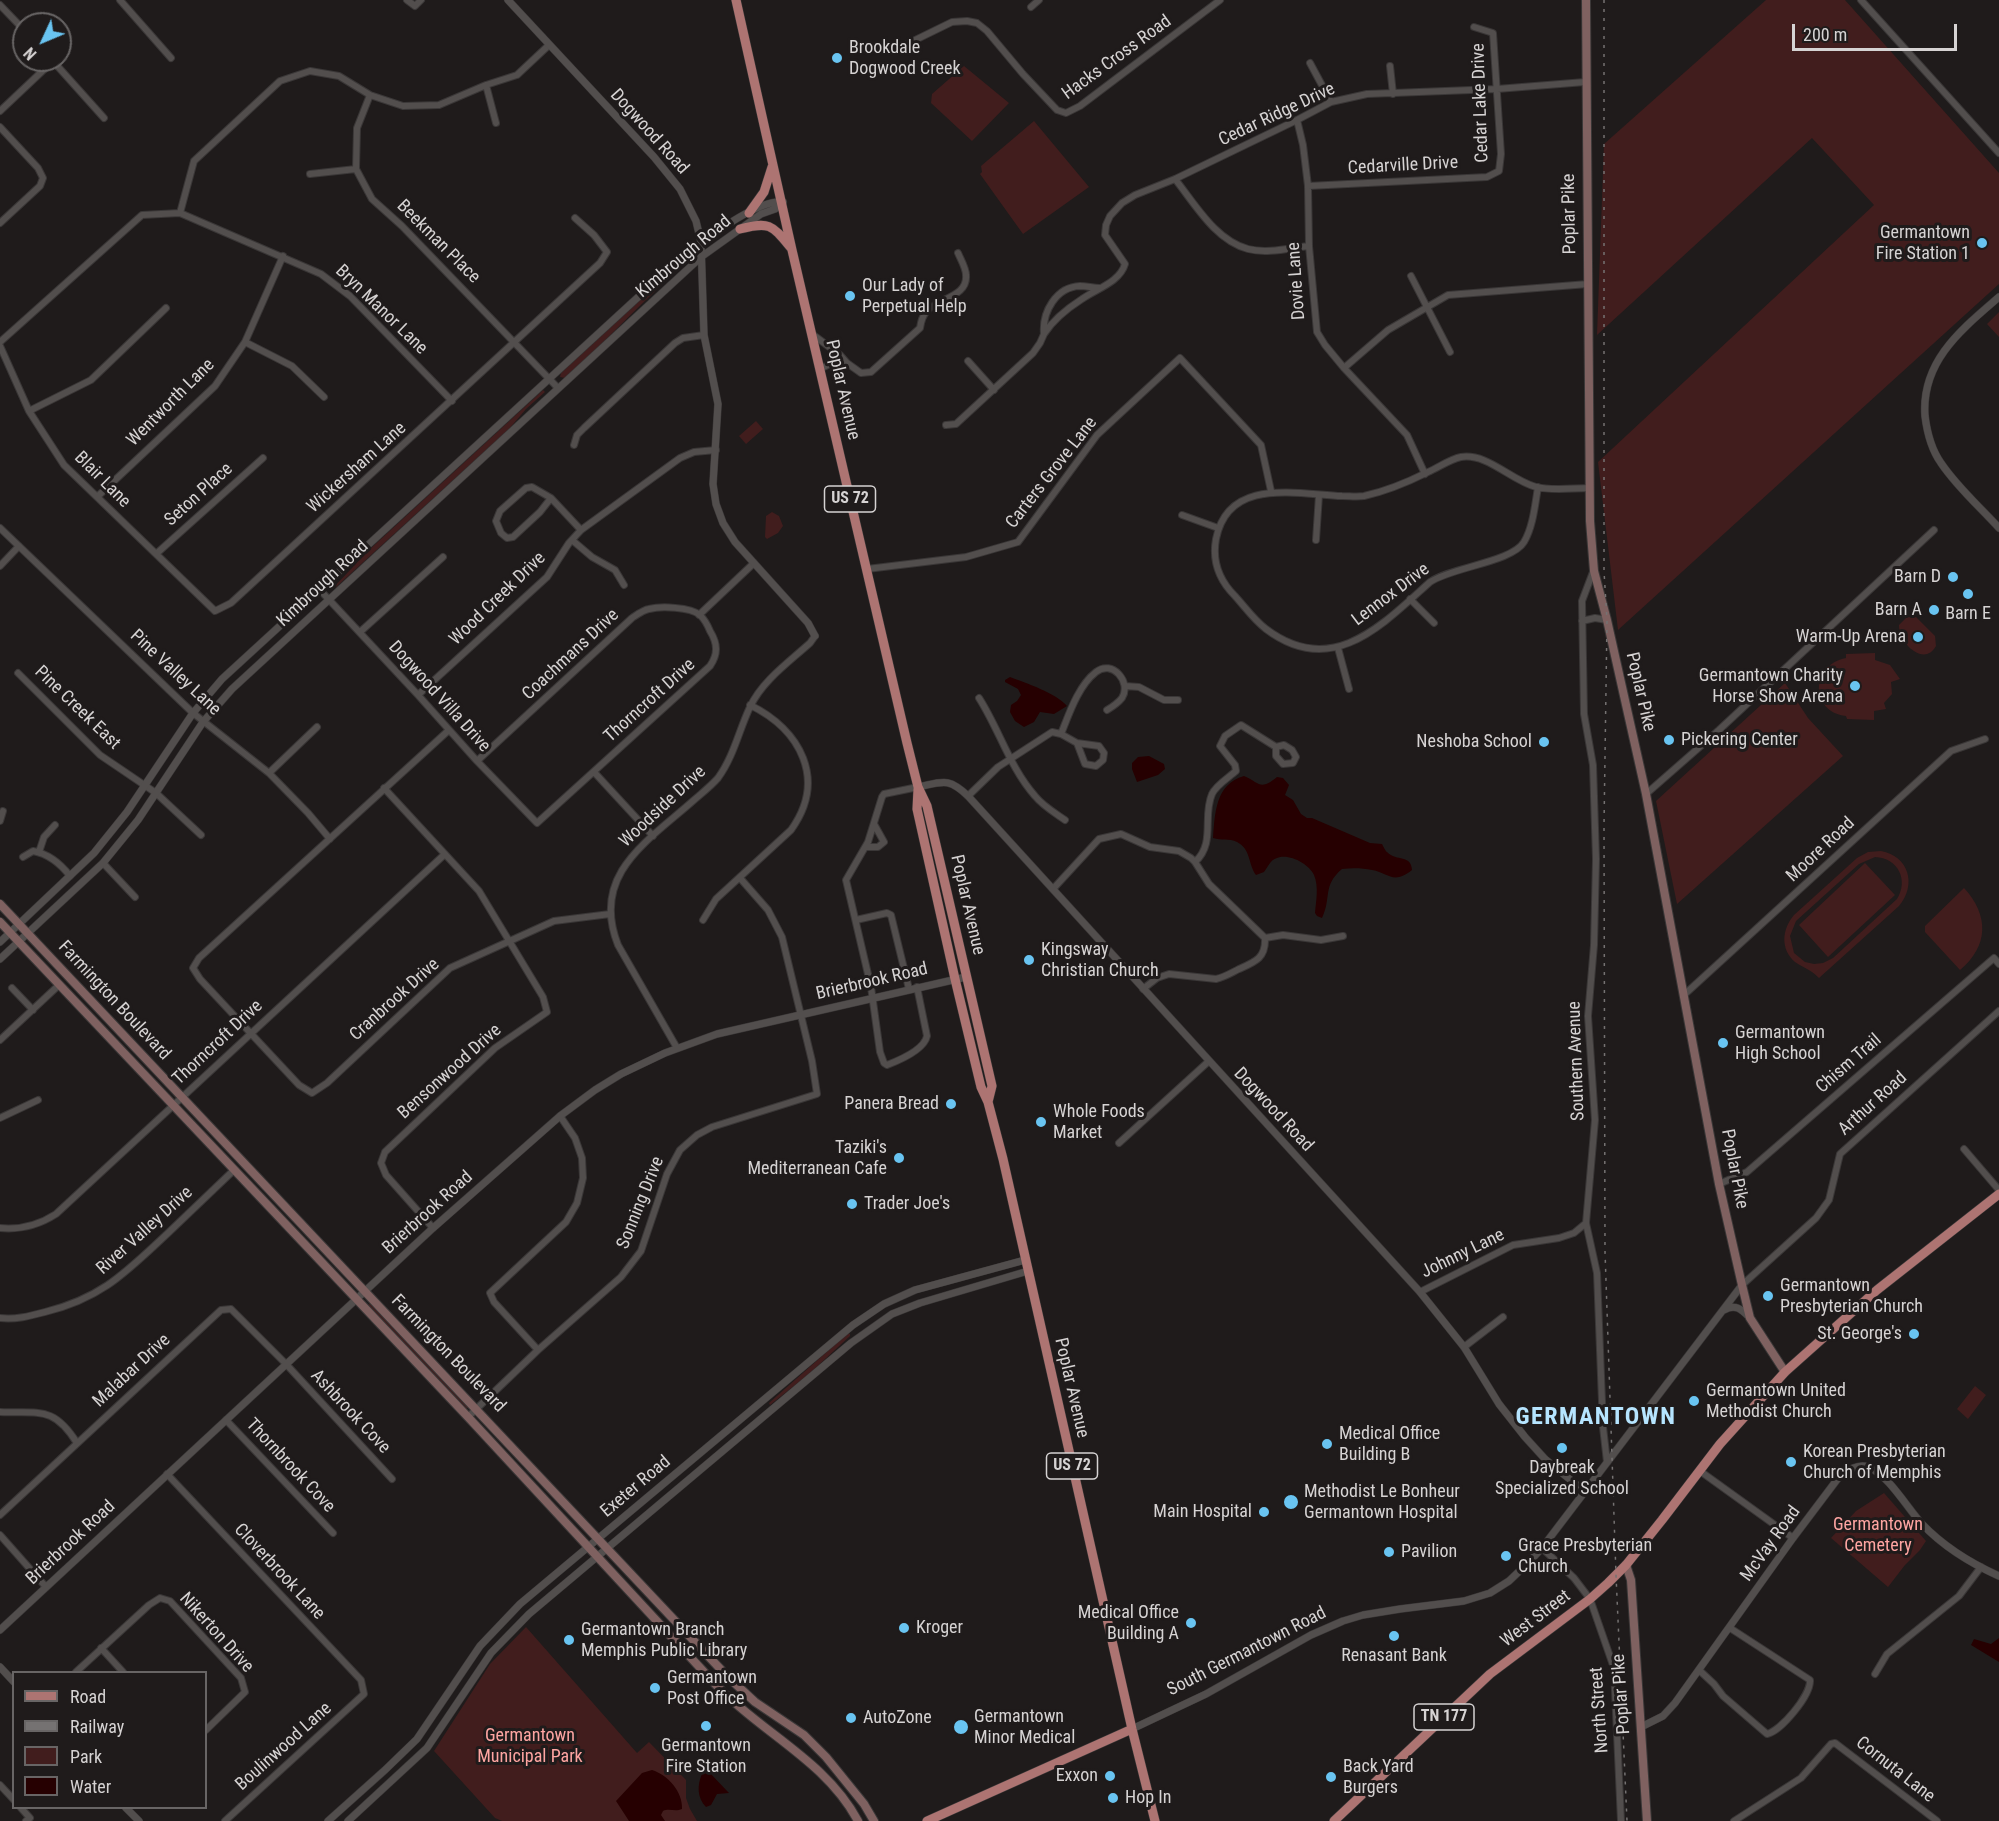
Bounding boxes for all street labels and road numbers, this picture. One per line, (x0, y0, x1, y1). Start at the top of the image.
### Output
street label: Hacks Cross Road (1058, 11, 1176, 105)
street label: Cedar Lake Drive (1468, 43, 1494, 163)
street label: Cedar Ridge Drive (1215, 79, 1339, 151)
street label: Dogwood Road (605, 85, 693, 179)
street label: Cedarville Drive (1347, 152, 1459, 180)
street label: Poplar Pike (1558, 174, 1582, 254)
street label: Beekman Place (392, 196, 484, 288)
street label: Kimbrough Road (632, 211, 736, 303)
street label: Dovie Lane (1284, 241, 1310, 321)
street label: Bryn Manor Lane (330, 261, 432, 359)
street label: Poplar Avenue (820, 338, 864, 442)
street label: Wentworth Lane (123, 355, 219, 451)
street label: Carters Grove Lane (1002, 413, 1102, 533)
street label: Wickersham Lane (303, 418, 411, 518)
street label: Blair Lane (69, 447, 135, 513)
street label: Seton Place (160, 459, 238, 531)
road number: US 72 (824, 486, 876, 512)
street label: Kimbrough Road (273, 536, 373, 632)
street label: Wood Creek Drive (445, 548, 551, 650)
street label: Lennox Drive (1348, 559, 1434, 631)
street label: Coachmans Drive (518, 605, 624, 705)
street label: Pine Valley Lane (125, 625, 225, 721)
street label: Dogwood Villa Drive (383, 637, 495, 757)
street label: Poplar Pike (1620, 650, 1660, 734)
street label: Thorncroft Drive (600, 654, 700, 748)
street label: Pine Creek East (30, 662, 124, 754)
street label: Woodside Drive (615, 762, 711, 852)
street label: Moore Road (1782, 813, 1860, 887)
street label: Poplar Avenue (945, 853, 989, 957)
street label: Farmington Boulevard (53, 937, 175, 1065)
street label: Cranbrook Drive (346, 954, 444, 1046)
street label: Brierbrook Road (814, 959, 930, 1005)
street label: Thorncroft Drive (169, 996, 267, 1090)
street label: Southern Avenue (1564, 1001, 1590, 1121)
street label: Bensonwood Drive (394, 1020, 506, 1124)
street label: Chism Trail (1812, 1030, 1886, 1098)
street label: Dogwood Road (1229, 1063, 1317, 1157)
street label: Arthur Road (1834, 1068, 1912, 1140)
street label: Poplar Pike (1716, 1127, 1752, 1211)
street label: Sonning Drive (613, 1154, 669, 1252)
street label: Brierbrook Road (378, 1167, 478, 1259)
street label: River Valley Drive (93, 1182, 197, 1280)
street label: Johnny Lane (1418, 1225, 1508, 1283)
street label: Farmington Boulevard (386, 1291, 510, 1417)
street label: Malabar Drive (89, 1330, 175, 1412)
street label: Poplar Avenue (1049, 1336, 1093, 1440)
street label: Ashbrook Cove (306, 1366, 394, 1458)
street label: Thornbrook Cove (241, 1414, 339, 1518)
street label: Exeter Road (597, 1452, 675, 1522)
road number: US 72 (1046, 1453, 1098, 1479)
street label: Brierbrook Road (22, 1496, 120, 1590)
street label: McVay Road (1736, 1502, 1806, 1586)
street label: Cloverbrook Lane (229, 1519, 329, 1625)
street label: West Street (1497, 1586, 1575, 1652)
street label: Nikerton Drive (174, 1588, 258, 1678)
street label: South Germantown Road (1164, 1603, 1330, 1701)
street label: Poplar Pike (1608, 1653, 1636, 1735)
street label: North Street (1586, 1666, 1614, 1754)
street label: Boulinwood Lane (232, 1698, 336, 1796)
road number: TN 177 (1414, 1704, 1474, 1730)
street label: Cornuta Lane (1851, 1732, 1939, 1808)

